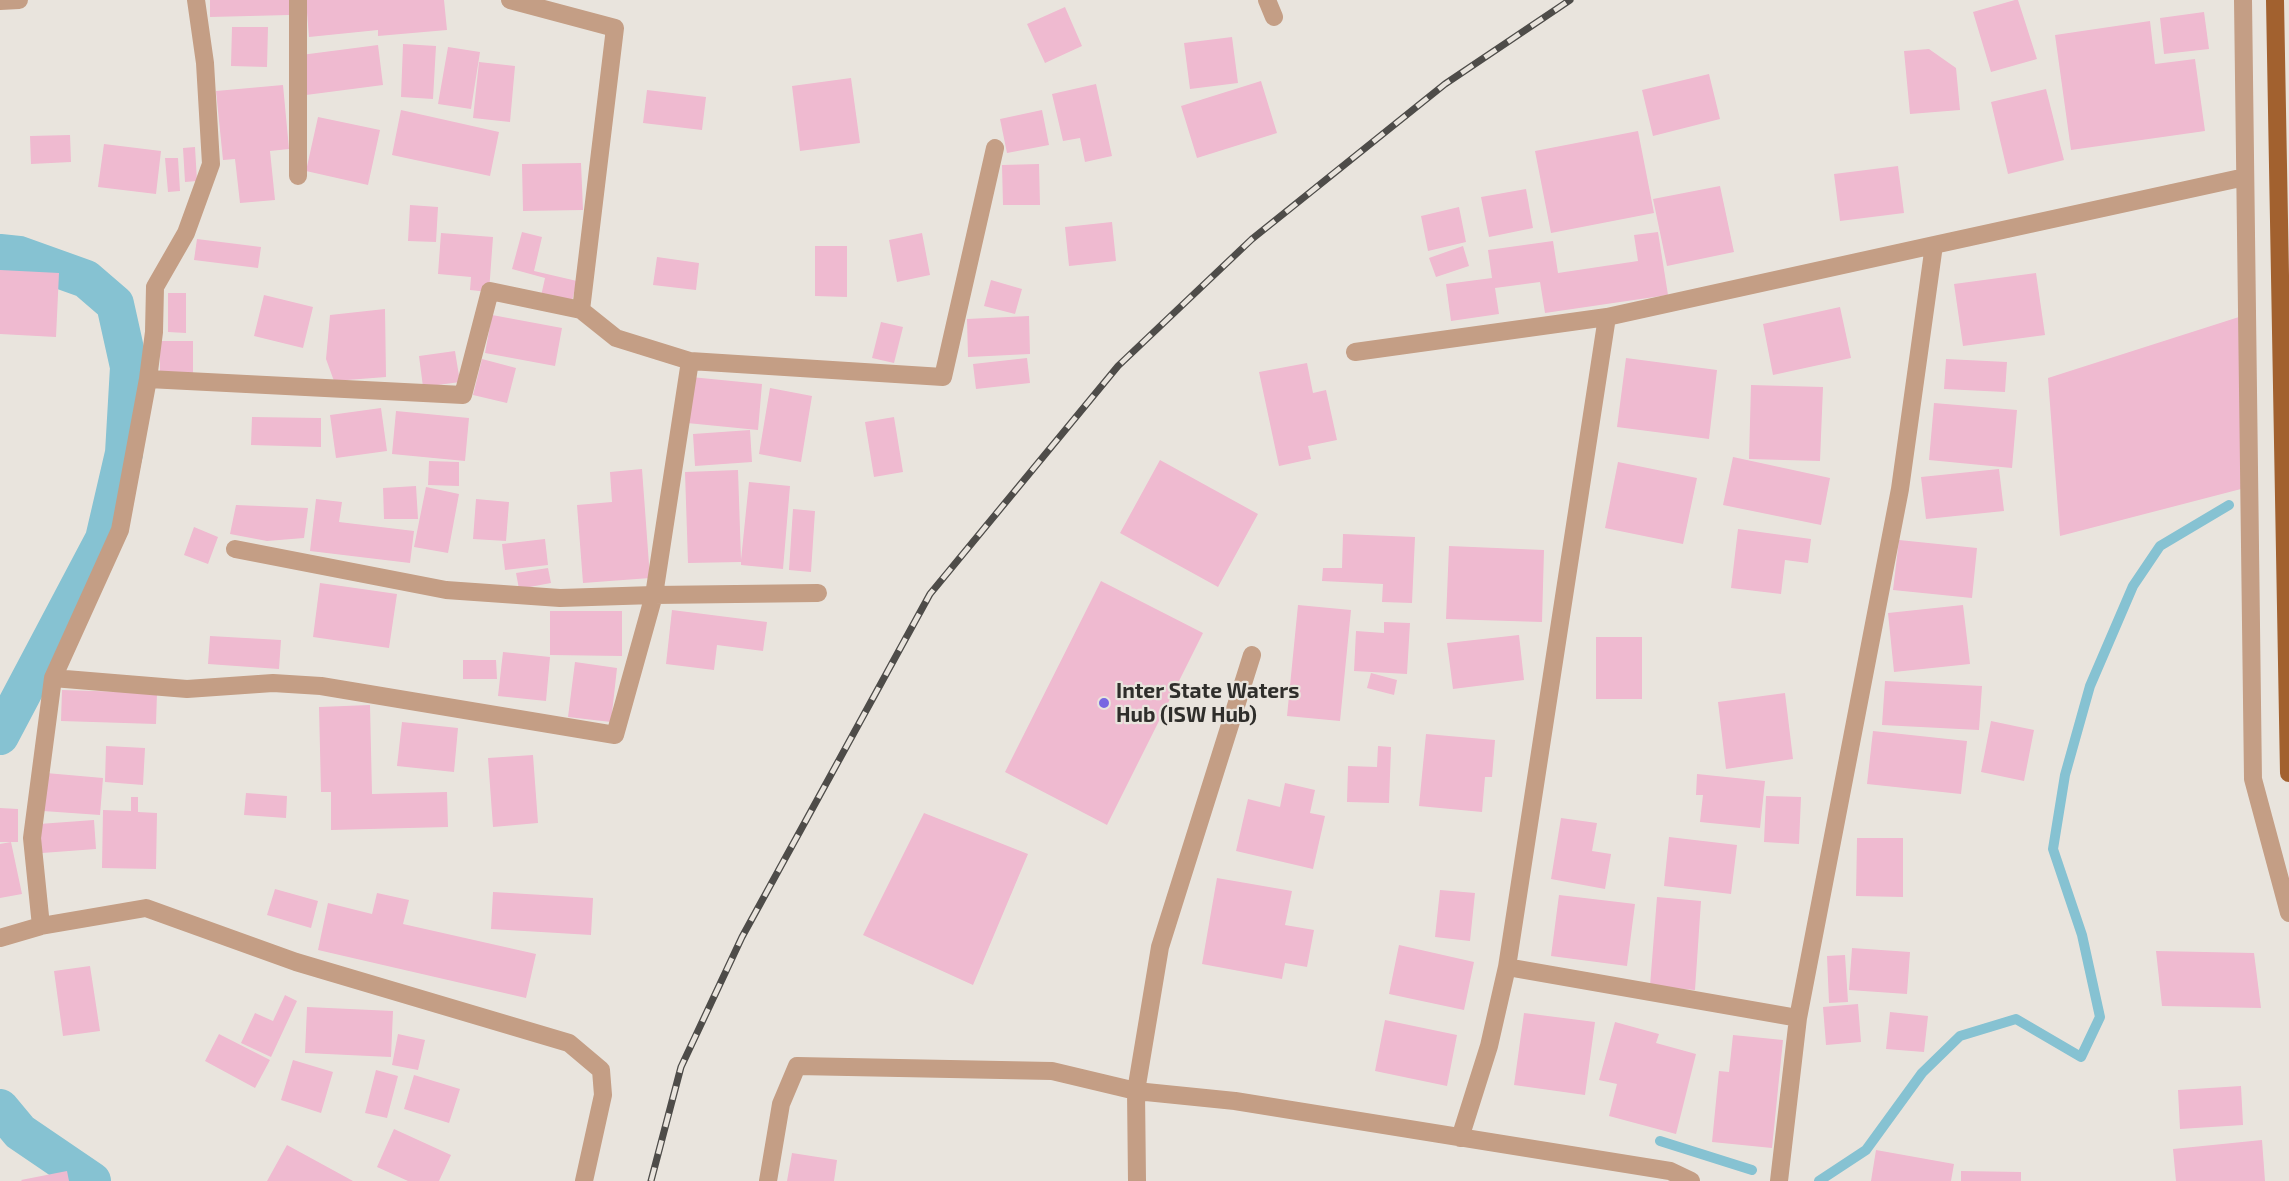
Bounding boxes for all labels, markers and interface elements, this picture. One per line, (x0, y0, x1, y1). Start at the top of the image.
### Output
place label: Inter State Waters Hub (ISW Hub) (1116, 678, 1299, 728)
marker: Inter State Waters Hub (ISW Hub) (1097, 696, 1111, 710)

